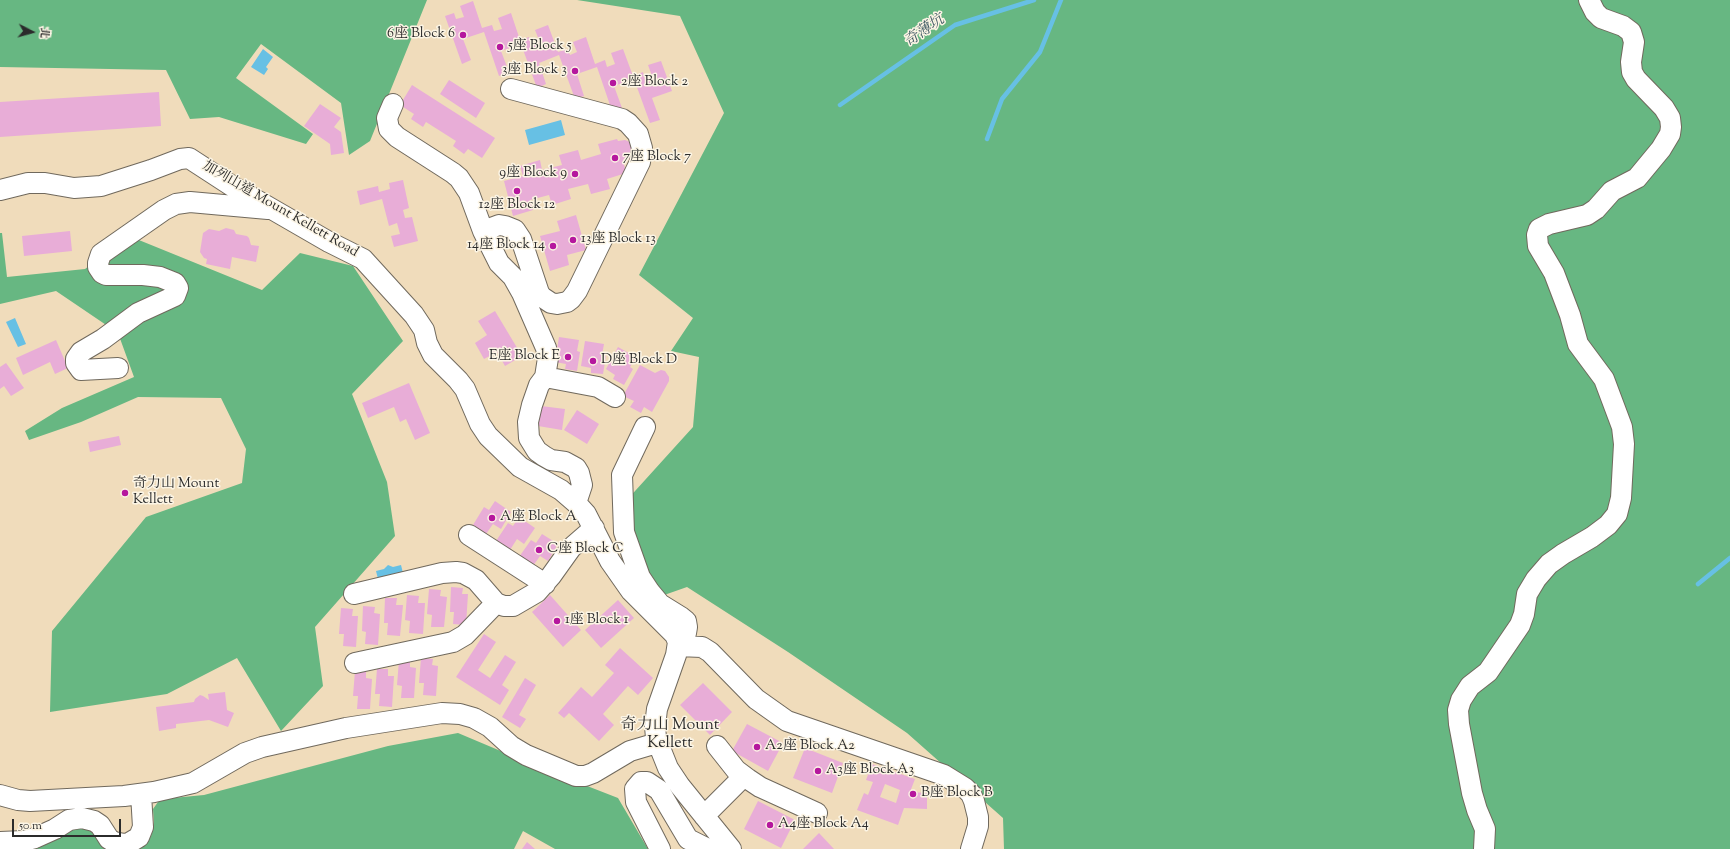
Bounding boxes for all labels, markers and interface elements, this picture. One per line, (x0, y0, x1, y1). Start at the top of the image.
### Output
north arrow (12, 12, 52, 52)
water label: 奇薄坑 (901, 12, 949, 52)
text: 北 (35, 27, 52, 40)
place label: 6座 Block 6 (387, 27, 455, 43)
marker: 6座 Block 6 (458, 30, 468, 40)
place label: 5座 Block 5 (508, 39, 572, 55)
marker: 5座 Block 5 (495, 42, 505, 52)
place label: 3座 Block 3 (502, 63, 567, 79)
marker: 3座 Block 3 (570, 66, 580, 76)
place label: 2座 Block 2 (621, 75, 688, 91)
marker: 2座 Block 2 (608, 78, 618, 88)
place label: 7座 Block 7 (623, 150, 691, 166)
marker: 7座 Block 7 (610, 153, 620, 163)
street label: 加列山道 Mount Kellett Road (199, 158, 361, 262)
place label: 9座 Block 9 (499, 166, 567, 182)
marker: 9座 Block 9 (570, 169, 580, 179)
marker: 12座 Block 12 (512, 186, 522, 196)
place label: 12座 Block 12 (479, 198, 555, 214)
place label: 13座 Block 13 (581, 232, 656, 248)
marker: 13座 Block 13 (568, 235, 578, 245)
place label: 14座 Block 14 (467, 238, 545, 254)
marker: 14座 Block 14 (548, 241, 558, 251)
place label: E座 Block E (489, 349, 560, 365)
marker: E座 Block E (563, 352, 573, 362)
place label: D座 Block D (601, 353, 677, 369)
marker: D座 Block D (588, 356, 598, 366)
place label: 奇力山 Mount Kellett (133, 477, 219, 510)
marker: 奇力山 Mount Kellett (120, 488, 130, 498)
place label: A座 Block A (500, 510, 577, 526)
marker: A座 Block A (487, 513, 497, 523)
place label: C座 Block C (547, 542, 624, 558)
marker: C座 Block C (534, 545, 544, 555)
place label: 1座 Block 1 (565, 613, 629, 629)
marker: 1座 Block 1 (552, 616, 562, 626)
district label: 奇力山 Mount Kellett (621, 716, 719, 754)
place label: A2座 Block A2 (765, 739, 855, 755)
marker: A2座 Block A2 (752, 742, 762, 752)
place label: A3座 Block A3 (826, 763, 914, 779)
marker: A3座 Block A3 (813, 766, 823, 776)
place label: B座 Block B (921, 786, 993, 802)
marker: B座 Block B (908, 789, 918, 799)
scale bar (14, 811, 123, 837)
text: 50 m (19, 817, 42, 835)
place label: A4座 Block A4 (778, 817, 869, 833)
marker: A4座 Block A4 (765, 820, 775, 830)

